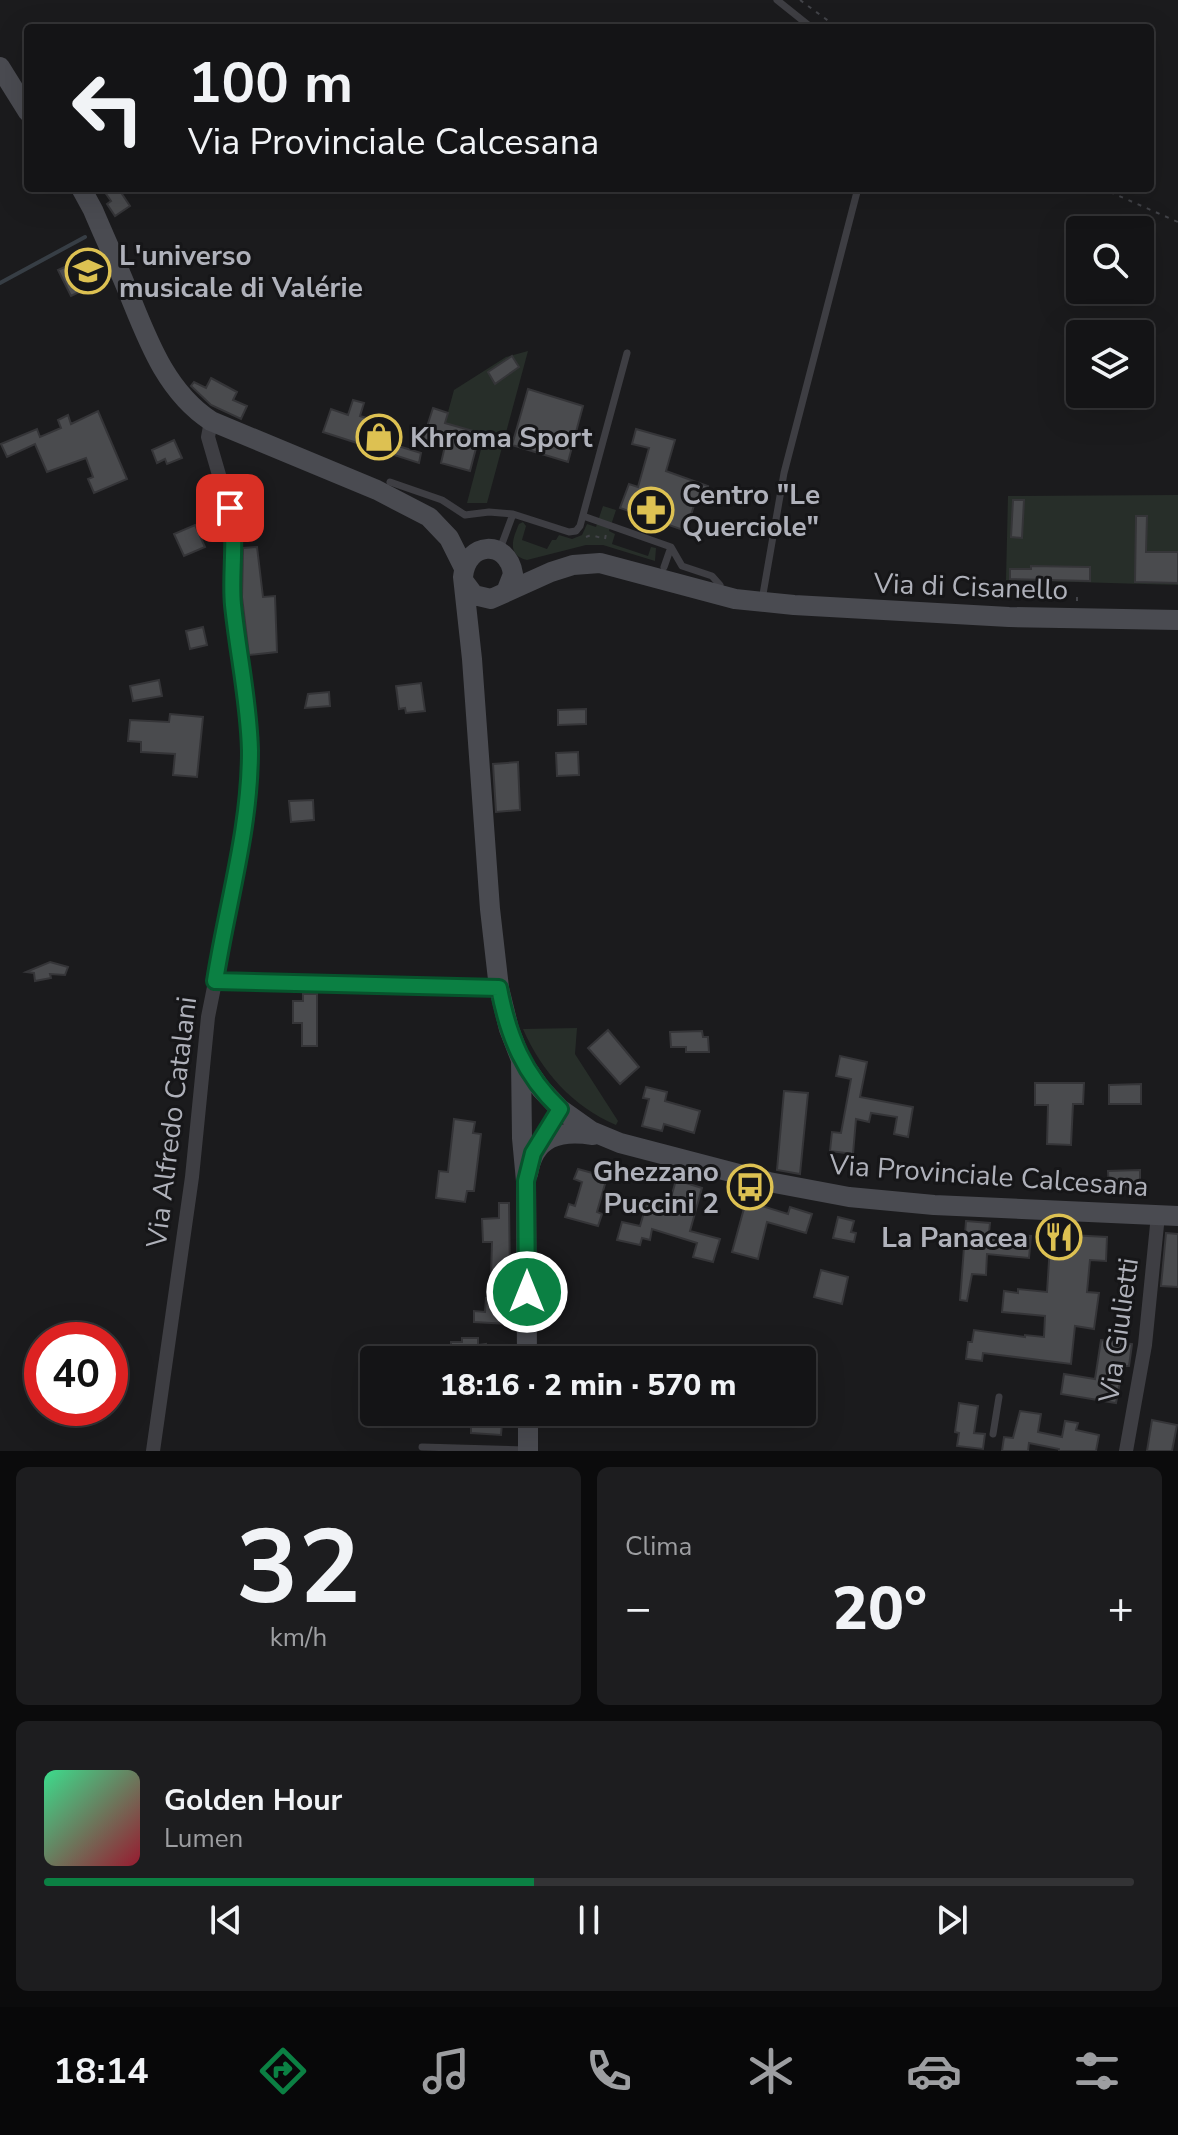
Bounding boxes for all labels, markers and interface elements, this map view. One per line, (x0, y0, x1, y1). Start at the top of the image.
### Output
text: 100 m (188, 45, 353, 122)
icon: left (56, 56, 160, 160)
text: Via Provinciale Calcesana (188, 118, 599, 167)
map controls (1066, 216, 1154, 408)
button: search (1066, 216, 1154, 304)
place label: L'universo musicale di Valérie (119, 237, 363, 307)
school or university icon: L'universo musicale di Valérie (64, 247, 112, 295)
button: layers (1066, 320, 1154, 408)
shop icon: Khroma Sport (355, 413, 403, 461)
place label: Khroma Sport (410, 419, 593, 457)
pin (196, 474, 264, 542)
place label: Centro "Le Querciole" (682, 476, 820, 546)
icon: arrive (208, 486, 252, 530)
pharmacy icon: Centro "Le Querciole" (627, 486, 675, 534)
street label: Via di Cisanello (872, 565, 1069, 609)
street label: Via Alfredo Catalani (138, 994, 206, 1251)
street label: Via Provinciale Calcesana (827, 1146, 1150, 1206)
place label: Ghezzano Puccini 2 (593, 1153, 719, 1223)
bus stop icon: Ghezzano Puccini 2 (726, 1163, 774, 1211)
restaurant icon: La Panacea (1035, 1213, 1083, 1261)
place label: La Panacea (881, 1219, 1028, 1257)
position arrow (485, 1250, 569, 1334)
street label: Via Giulietti (1090, 1255, 1148, 1406)
speed limit sign: 40 (24, 1322, 128, 1426)
text: 18:16 · 2 min · 570 m (440, 1365, 736, 1406)
text: 32 (236, 1497, 361, 1639)
text: Clima (625, 1529, 692, 1564)
text: 20° (832, 1568, 927, 1650)
text: − (625, 1579, 651, 1639)
text: + (1108, 1579, 1134, 1639)
text: km/h (270, 1620, 327, 1655)
text: Golden Hour (164, 1780, 342, 1821)
text: Lumen (164, 1821, 243, 1856)
icon: previous (204, 1898, 248, 1942)
icon: pause (567, 1898, 611, 1942)
icon: next (930, 1898, 974, 1942)
icon: directions (255, 2043, 311, 2099)
icon: music (418, 2043, 474, 2099)
icon: phone (581, 2043, 637, 2099)
icon: climate (743, 2043, 799, 2099)
icon: car (906, 2043, 962, 2099)
icon: filters (1069, 2043, 1125, 2099)
text: 18:14 (53, 2047, 149, 2096)

